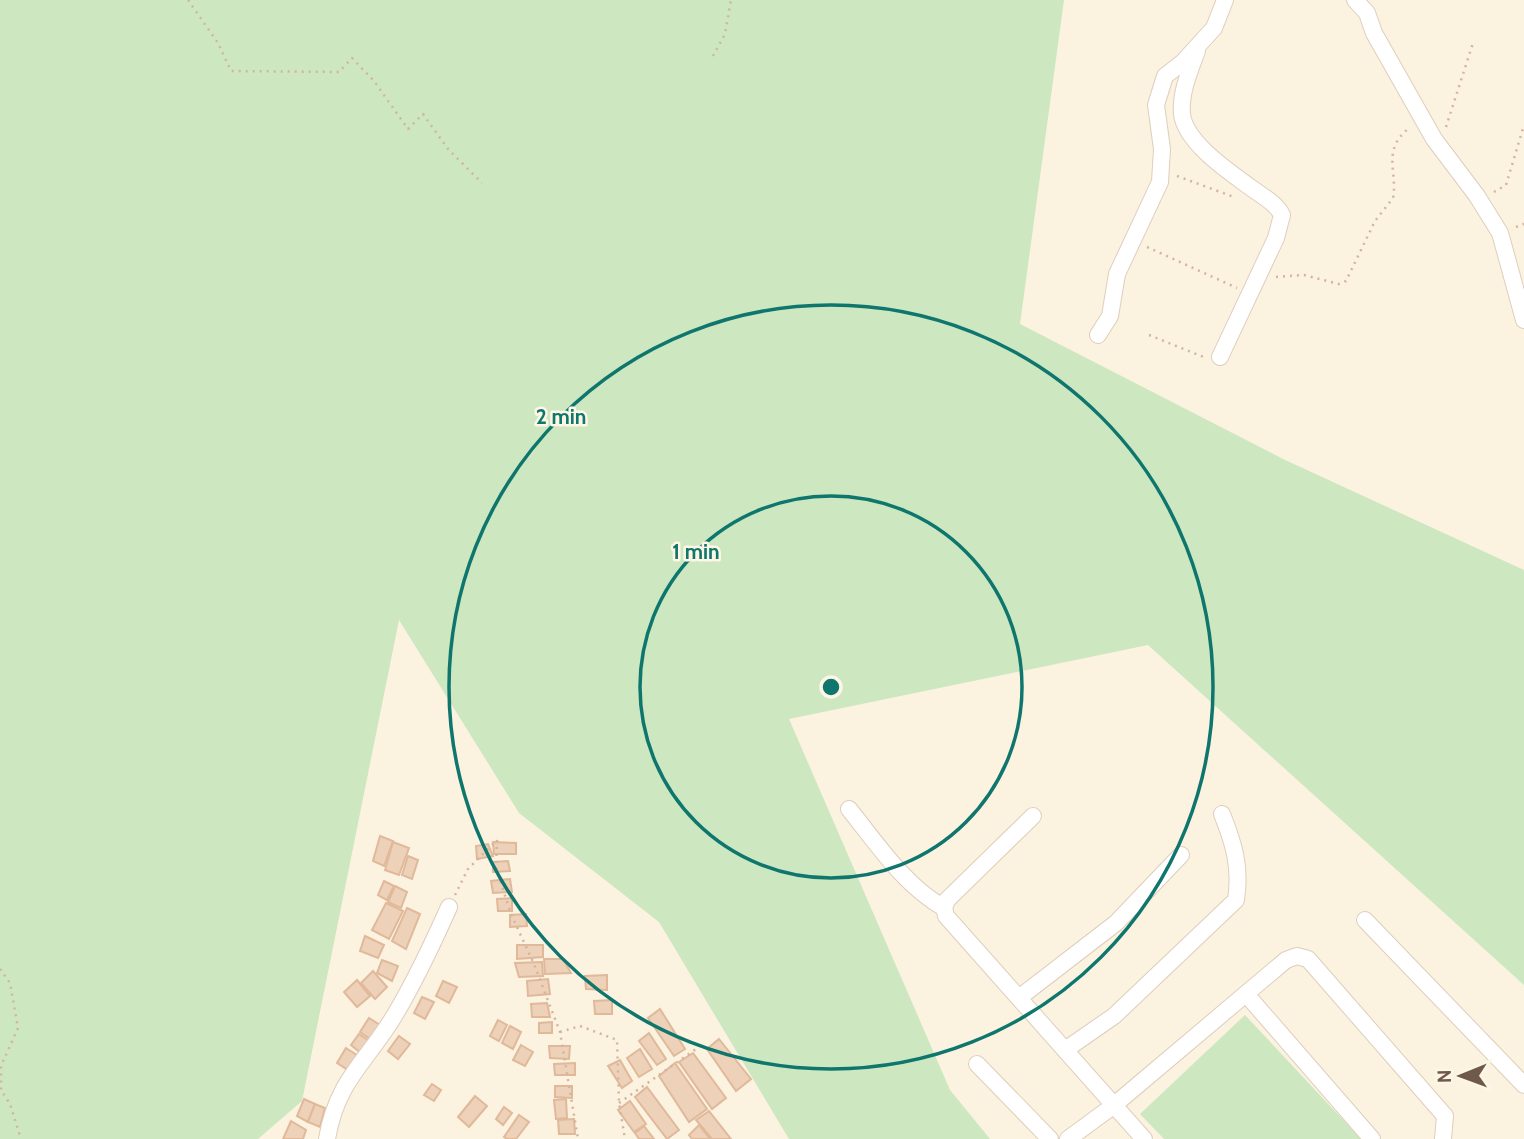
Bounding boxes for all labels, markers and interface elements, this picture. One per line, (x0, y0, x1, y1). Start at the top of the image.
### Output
text: 2 min (536, 404, 586, 429)
text: 1 min (672, 539, 720, 564)
centre of rings (819, 675, 843, 699)
north arrow (1426, 1041, 1496, 1111)
text: N (1433, 1069, 1456, 1083)

